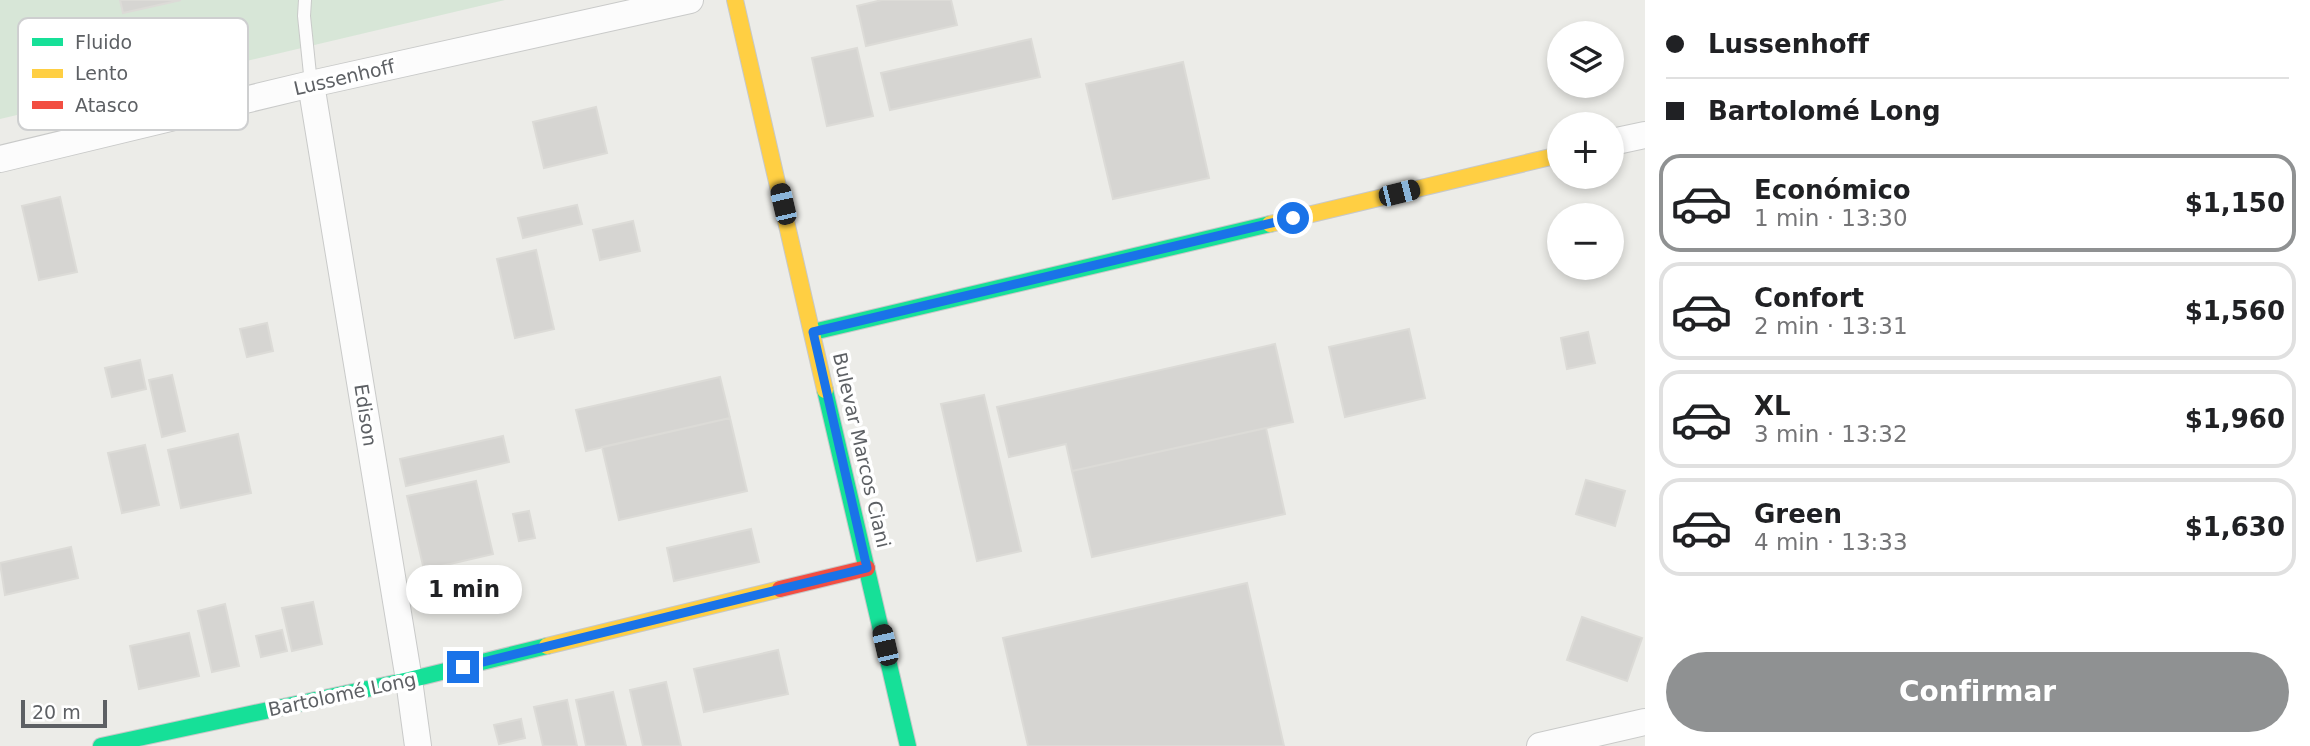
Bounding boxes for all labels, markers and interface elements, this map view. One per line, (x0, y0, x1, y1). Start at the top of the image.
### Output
legend (18, 18, 248, 130)
map controls (1547, 21, 1624, 280)
button: layers (1547, 21, 1624, 98)
text: Lussenhoff (1708, 29, 1869, 59)
text: Fluido (75, 31, 132, 53)
street label: Lussenhoff (291, 54, 398, 99)
text: Lento (75, 62, 128, 84)
text: Atasco (75, 94, 139, 116)
text: Bartolomé Long (1708, 96, 1941, 126)
button: + (1547, 112, 1624, 189)
icon: car (1670, 172, 1733, 235)
text: Económico (1754, 175, 1911, 205)
car (1377, 178, 1422, 208)
car (769, 181, 798, 227)
text: $1,150 (2185, 188, 2285, 218)
route start (1277, 202, 1309, 234)
button: − (1547, 203, 1624, 280)
text: 1 min · 13:30 (1754, 205, 1908, 231)
icon: car (1670, 280, 1733, 343)
text: Confort (1754, 283, 1864, 313)
text: $1,560 (2185, 296, 2285, 326)
text: 2 min · 13:31 (1754, 313, 1908, 339)
street label: Bulevar Marcos Ciani (829, 350, 895, 550)
street label: Edison (350, 382, 382, 448)
icon: car (1670, 388, 1733, 451)
text: XL (1754, 391, 1791, 421)
text: $1,960 (2185, 404, 2285, 434)
text: 3 min · 13:32 (1754, 421, 1908, 447)
icon: car (1670, 496, 1733, 559)
text: Green (1754, 499, 1842, 529)
text: $1,630 (2185, 512, 2285, 542)
text: 4 min · 13:33 (1754, 529, 1908, 555)
callout: 1 min (405, 566, 521, 614)
text: 1 min (428, 576, 500, 602)
car (871, 622, 900, 668)
route end (447, 651, 479, 683)
button: Confirmar (1666, 652, 2289, 732)
street label: Bartolomé Long (266, 668, 418, 720)
scale bar (21, 697, 107, 729)
text: 20 m (32, 701, 81, 723)

